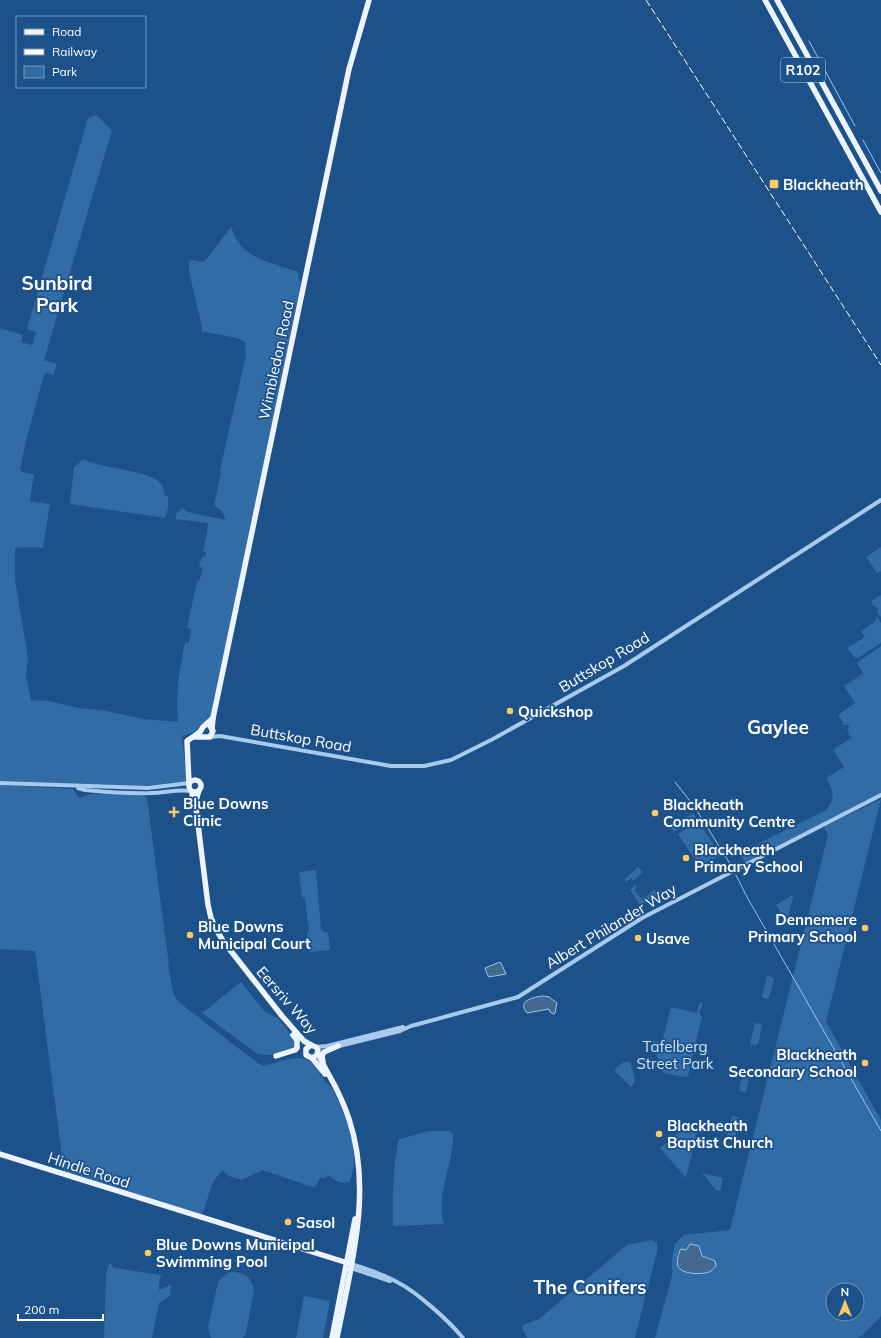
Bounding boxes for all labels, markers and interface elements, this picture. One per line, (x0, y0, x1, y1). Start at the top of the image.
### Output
legend (16, 16, 146, 88)
text: Road (52, 24, 81, 39)
text: Railway (52, 44, 98, 59)
road number: R102 (781, 58, 825, 82)
text: Park (52, 64, 78, 79)
place label: Blackheath (783, 175, 864, 194)
marker: Blackheath (768, 178, 780, 190)
district label: Sunbird Park (22, 271, 92, 317)
street label: Wimbledon Road (254, 299, 298, 421)
street label: Buttskop Road (555, 627, 653, 697)
place label: Quickshop (518, 702, 593, 721)
marker: Quickshop (505, 706, 515, 716)
district label: Gaylee (747, 715, 809, 739)
street label: Buttskop Road (249, 720, 353, 756)
place label: Blue Downs Clinic (183, 794, 269, 830)
place label: Blackheath Community Centre (663, 795, 795, 831)
marker: Blue Downs Clinic (168, 806, 180, 818)
marker: Blackheath Community Centre (650, 808, 660, 818)
place label: Blackheath Primary School (694, 840, 803, 876)
marker: Blackheath Primary School (681, 853, 691, 863)
street label: Albert Philander Way (542, 879, 680, 973)
place label: Dennemere Primary School (748, 910, 857, 946)
place label: Blue Downs Municipal Court (198, 917, 311, 953)
marker: Dennemere Primary School (860, 923, 870, 933)
place label: Usave (646, 929, 690, 948)
marker: Blue Downs Municipal Court (185, 930, 195, 940)
marker: Usave (633, 933, 643, 943)
street label: Eersriv Way (252, 962, 322, 1038)
park label: Tafelberg Street Park (637, 1037, 714, 1073)
place label: Blackheath Secondary School (729, 1045, 857, 1081)
marker: Blackheath Secondary School (860, 1058, 870, 1068)
place label: Blackheath Baptist Church (667, 1116, 773, 1152)
marker: Blackheath Baptist Church (654, 1129, 664, 1139)
street label: Hindle Road (46, 1148, 132, 1192)
place label: Sasol (296, 1213, 335, 1232)
marker: Sasol (283, 1217, 293, 1227)
place label: Blue Downs Municipal Swimming Pool (156, 1235, 315, 1271)
marker: Blue Downs Municipal Swimming Pool (143, 1248, 153, 1258)
district label: The Conifers (534, 1275, 646, 1299)
north arrow (825, 1282, 865, 1322)
text: N (841, 1285, 849, 1299)
scale bar (18, 1296, 103, 1322)
text: 200 m (24, 1302, 59, 1317)

